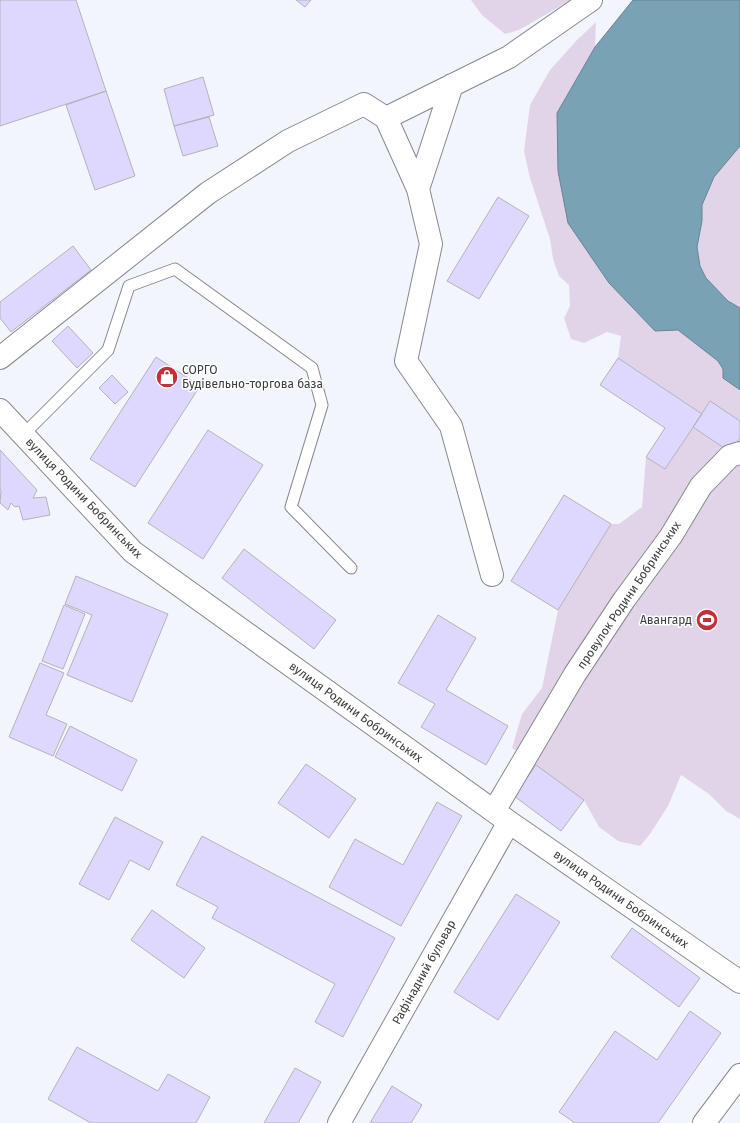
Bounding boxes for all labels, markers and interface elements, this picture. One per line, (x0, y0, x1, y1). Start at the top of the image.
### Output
place label: СОРГО Будівельно-торгова база (182, 363, 323, 391)
shop icon: СОРГО Будівельно-торгова база (154, 364, 180, 390)
street label: вулиця Родини Бобринських (23, 435, 145, 561)
street label: провулок Родини Бобринських (574, 518, 684, 672)
sports icon: Авангард (694, 607, 720, 633)
place label: Авангард (640, 613, 692, 627)
street label: вулиця Родини Бобринських (286, 659, 426, 765)
street label: вулиця Родини Бобринських (551, 847, 691, 951)
street label: Рафінадний бульвар (389, 917, 459, 1027)

